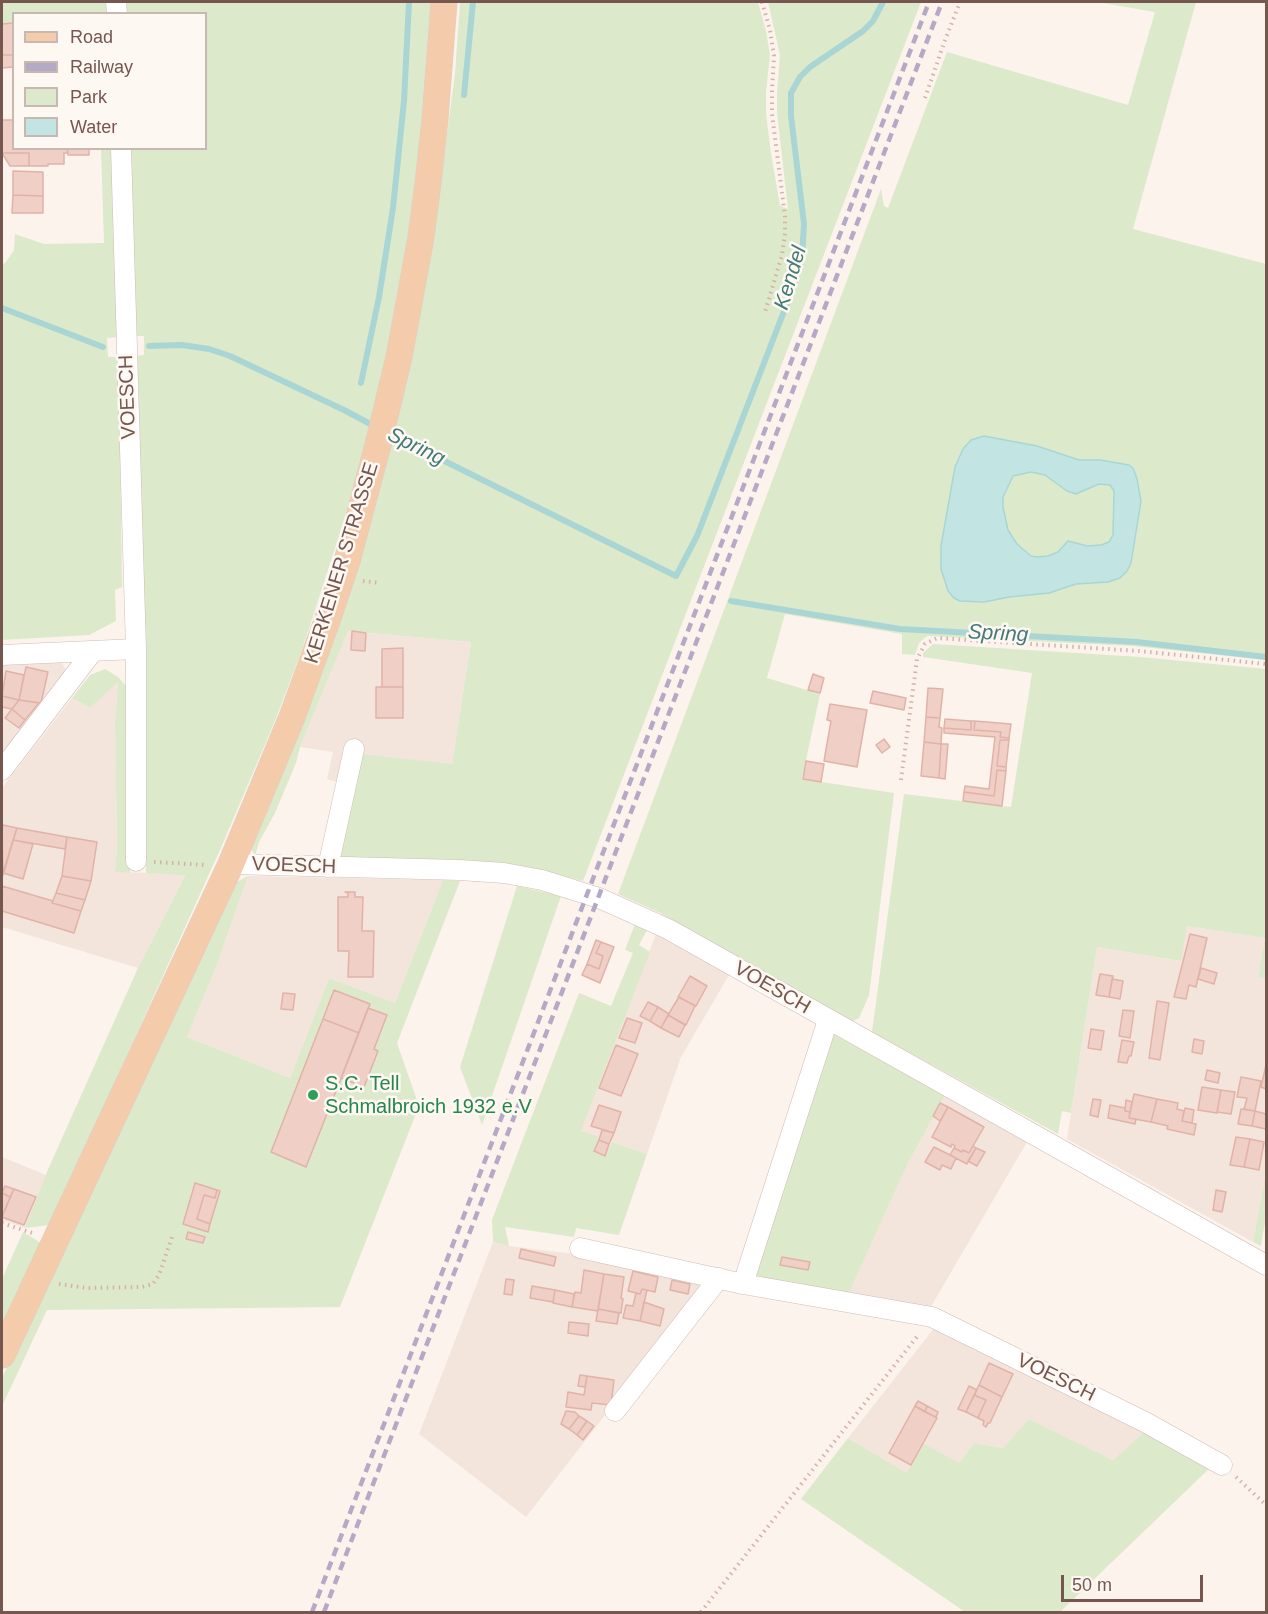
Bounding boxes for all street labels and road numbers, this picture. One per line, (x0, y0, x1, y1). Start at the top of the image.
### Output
street label: VOESCH (115, 354, 141, 440)
street label: KERKENER STRASSE (300, 460, 384, 666)
street label: VOESCH (251, 853, 337, 879)
street label: VOESCH (729, 956, 815, 1020)
street label: VOESCH (1013, 1349, 1099, 1407)

